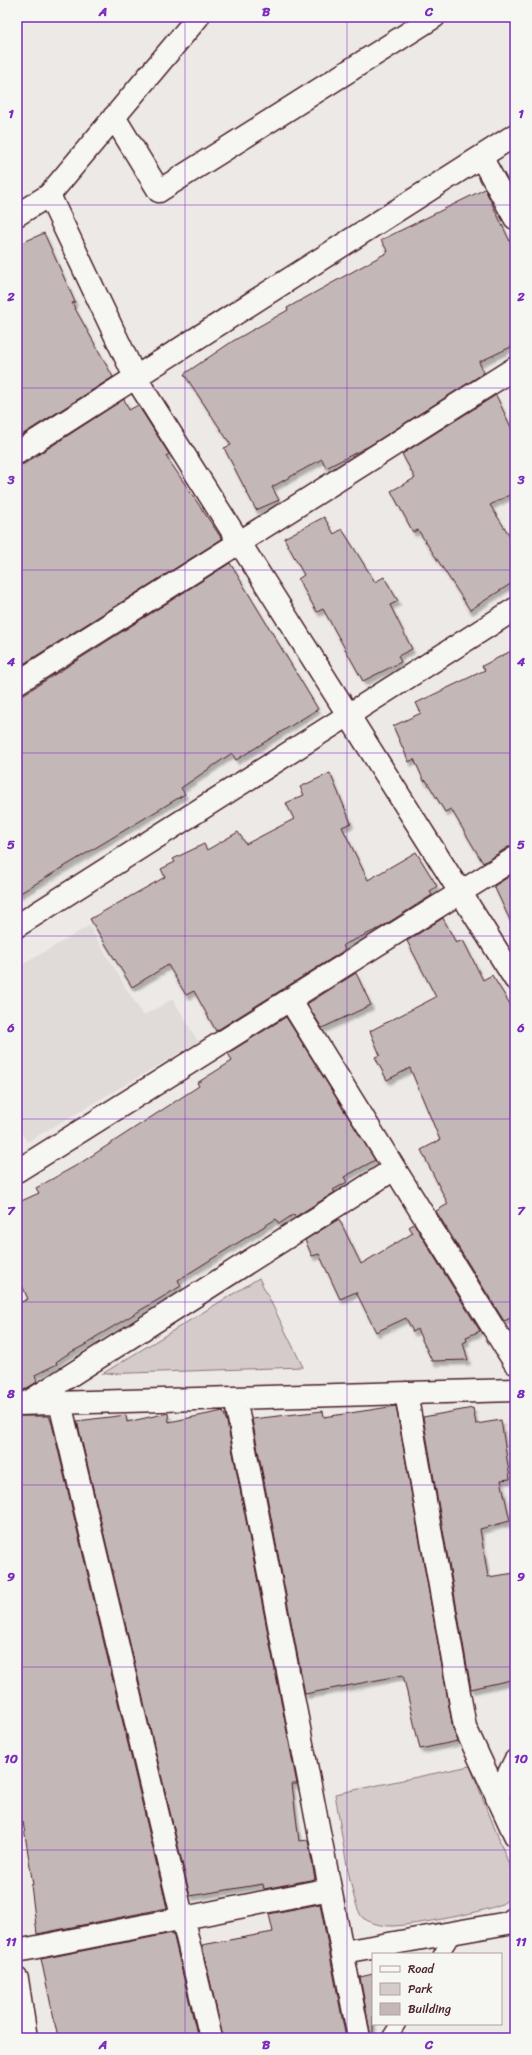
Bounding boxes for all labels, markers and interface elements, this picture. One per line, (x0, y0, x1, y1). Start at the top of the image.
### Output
text: A (98, 0, 107, 23)
text: B (262, 0, 271, 23)
text: C (424, 0, 434, 23)
text: 1 (8, 102, 14, 125)
text: 1 (518, 102, 524, 125)
text: 2 (6, 285, 15, 308)
text: 2 (516, 285, 525, 308)
text: 3 (6, 468, 15, 491)
text: 3 (516, 468, 525, 491)
text: 4 (6, 650, 16, 673)
text: 4 (516, 650, 526, 673)
text: 5 (7, 833, 15, 856)
text: 5 (517, 833, 525, 856)
text: 6 (6, 1016, 15, 1039)
text: 6 (516, 1016, 525, 1039)
text: 7 (7, 1199, 16, 1222)
text: 7 (517, 1199, 526, 1222)
text: 8 (6, 1382, 15, 1405)
text: 8 (516, 1382, 525, 1405)
text: 9 (7, 1565, 15, 1588)
text: 9 (517, 1565, 525, 1588)
text: 10 (4, 1747, 18, 1770)
text: 10 (514, 1747, 528, 1770)
text: 11 (5, 1930, 17, 1953)
text: 11 (515, 1930, 527, 1953)
legend (372, 1953, 502, 2025)
text: Road (408, 1958, 435, 1980)
text: Park (408, 1978, 433, 2000)
text: Building (408, 1998, 451, 2020)
text: A (98, 2033, 107, 2055)
text: B (262, 2033, 271, 2055)
text: C (424, 2033, 434, 2055)

